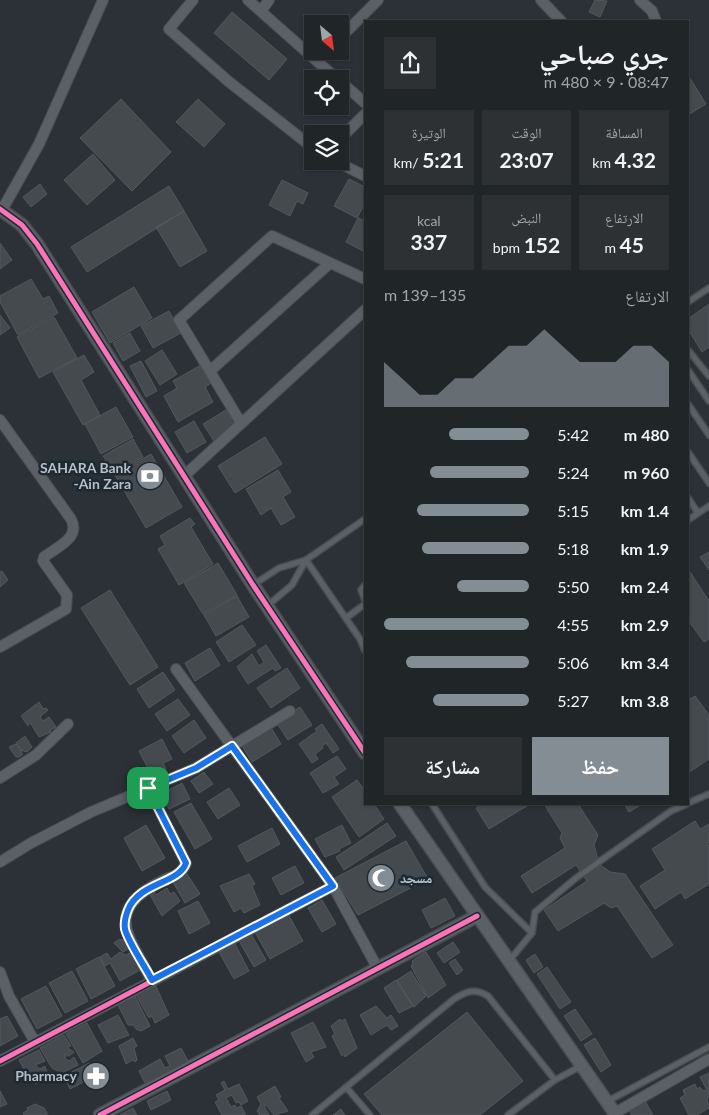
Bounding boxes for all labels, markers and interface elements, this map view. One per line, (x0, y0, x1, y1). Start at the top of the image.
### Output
north arrow (304, 15, 349, 60)
map controls (304, 15, 349, 170)
text: جري صباحي (539, 36, 669, 70)
button: share (384, 37, 436, 89)
button: locate (304, 70, 349, 115)
text: 08:47 · 9 × 480 m (544, 72, 669, 91)
text: الوتيرة (412, 124, 446, 141)
text: الوقت (511, 124, 542, 141)
text: المسافة (606, 124, 643, 141)
button: layers (304, 125, 349, 170)
text: 5:21 (422, 147, 464, 172)
text: 23:07 (499, 147, 554, 172)
text: 4.32 (615, 147, 656, 172)
text: /km (394, 154, 422, 171)
text: km (592, 154, 615, 171)
text: النبض (512, 209, 541, 226)
text: الارتفاع (605, 209, 643, 226)
text: kcal (417, 212, 441, 229)
text: 337 (411, 229, 447, 254)
text: 152 (524, 232, 560, 257)
text: 45 (620, 232, 644, 257)
text: bpm (493, 239, 524, 256)
text: m (604, 239, 620, 256)
text: 135–139 m (384, 285, 466, 304)
text: الارتفاع (625, 286, 669, 305)
text: 5:42 (557, 425, 589, 444)
text: 480 m (624, 425, 669, 444)
place label: SAHARA Bank -Ain Zara (40, 459, 132, 492)
bank icon: SAHARA Bank -Ain Zara (135, 461, 165, 491)
text: 5:24 (557, 463, 589, 482)
text: 960 m (624, 463, 669, 482)
text: 5:15 (557, 501, 589, 520)
text: 1.4 km (621, 501, 669, 520)
text: 5:18 (557, 539, 589, 558)
text: 1.9 km (621, 539, 669, 558)
text: 5:50 (557, 577, 589, 596)
text: 2.4 km (621, 577, 669, 596)
text: 4:55 (557, 615, 589, 634)
text: 2.9 km (621, 615, 669, 634)
text: 5:06 (557, 653, 589, 672)
text: 3.4 km (621, 653, 669, 672)
text: 5:27 (557, 691, 589, 710)
text: 3.8 km (621, 691, 669, 710)
button: مشاركة (384, 737, 522, 795)
button: حفظ (532, 737, 669, 795)
pin (127, 767, 169, 809)
icon: arrive (134, 774, 162, 802)
mosque icon: مسجد (366, 863, 396, 893)
place label: مسجد (400, 869, 432, 886)
pharmacy icon: Pharmacy (81, 1061, 111, 1091)
place label: Pharmacy (15, 1067, 78, 1084)

